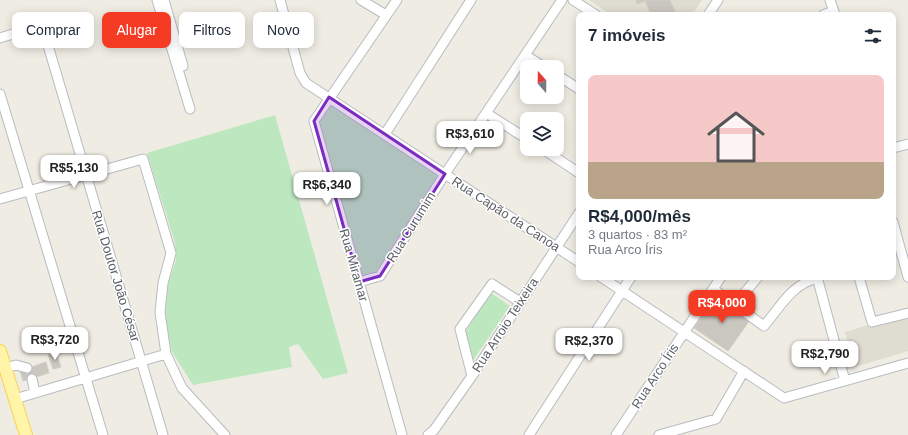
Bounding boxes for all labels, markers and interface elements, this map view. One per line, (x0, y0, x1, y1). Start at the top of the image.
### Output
chip: Comprar (12, 12, 94, 48)
chip: Alugar (102, 12, 171, 48)
chip: Filtros (179, 12, 245, 48)
chip: Novo (253, 12, 314, 48)
icon: filters (862, 25, 884, 47)
text: 7 imóveis (588, 26, 666, 45)
north arrow (520, 60, 564, 104)
map controls (520, 60, 564, 156)
icon: home (700, 101, 772, 173)
button: layers (520, 112, 564, 156)
pin: R$3,610 (433, 121, 507, 155)
text: R$3,610 (445, 126, 495, 141)
pin: R$5,130 (37, 155, 111, 189)
text: R$5,130 (49, 160, 99, 175)
pin: R$6,340 (290, 172, 364, 206)
street label: Rua Capão da Canoa (449, 173, 563, 255)
text: R$6,340 (302, 177, 352, 192)
street label: Rua Curumim (383, 189, 439, 265)
text: R$4,000/mês (588, 207, 691, 226)
street label: Rua Doutor João César (89, 209, 143, 344)
street label: Rua Miramar (336, 227, 372, 304)
text: 3 quartos · 83 m² (588, 227, 687, 242)
text: Rua Arco Íris (588, 242, 662, 257)
street label: Rua Arroio Teixeira (469, 274, 542, 375)
pin: R$4,000 (685, 290, 759, 324)
text: R$4,000 (697, 295, 747, 310)
pin: R$3,720 (18, 327, 92, 361)
pin: R$2,370 (552, 328, 626, 362)
text: R$3,720 (30, 332, 80, 347)
text: R$2,370 (564, 333, 614, 348)
street label: Rua Arco Íris (628, 340, 682, 411)
pin: R$2,790 (788, 341, 862, 375)
text: R$2,790 (800, 346, 850, 361)

